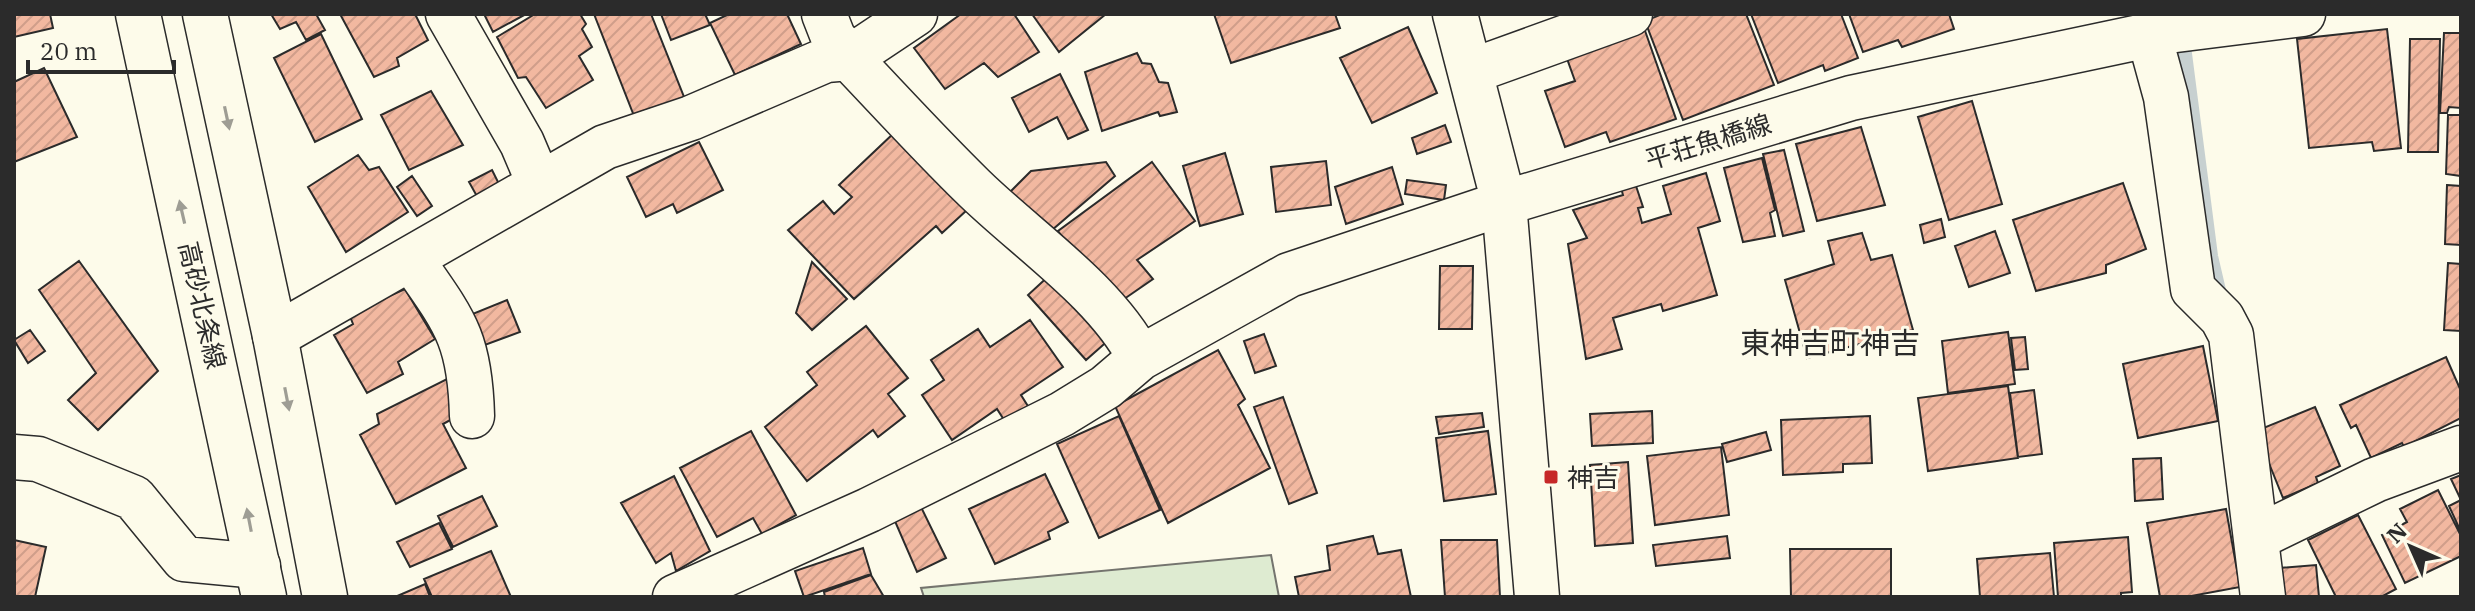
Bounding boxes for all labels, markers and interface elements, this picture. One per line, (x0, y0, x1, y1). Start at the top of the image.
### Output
scale bar (28, 24, 174, 74)
text: 20 m (40, 35, 97, 67)
one-way arrow (222, 105, 234, 130)
street label: 平荘魚橋線 (1641, 106, 1775, 176)
one-way arrow (175, 199, 188, 224)
street label: 高砂北条線 (172, 238, 234, 372)
district label: 東神吉町神吉 (1740, 323, 1920, 362)
one-way arrow (281, 387, 293, 412)
place label: 神吉 (1567, 460, 1619, 494)
marker: 神吉 (1542, 468, 1560, 486)
north arrow (2371, 507, 2451, 587)
one-way arrow (242, 508, 255, 533)
text: N (2380, 516, 2413, 549)

